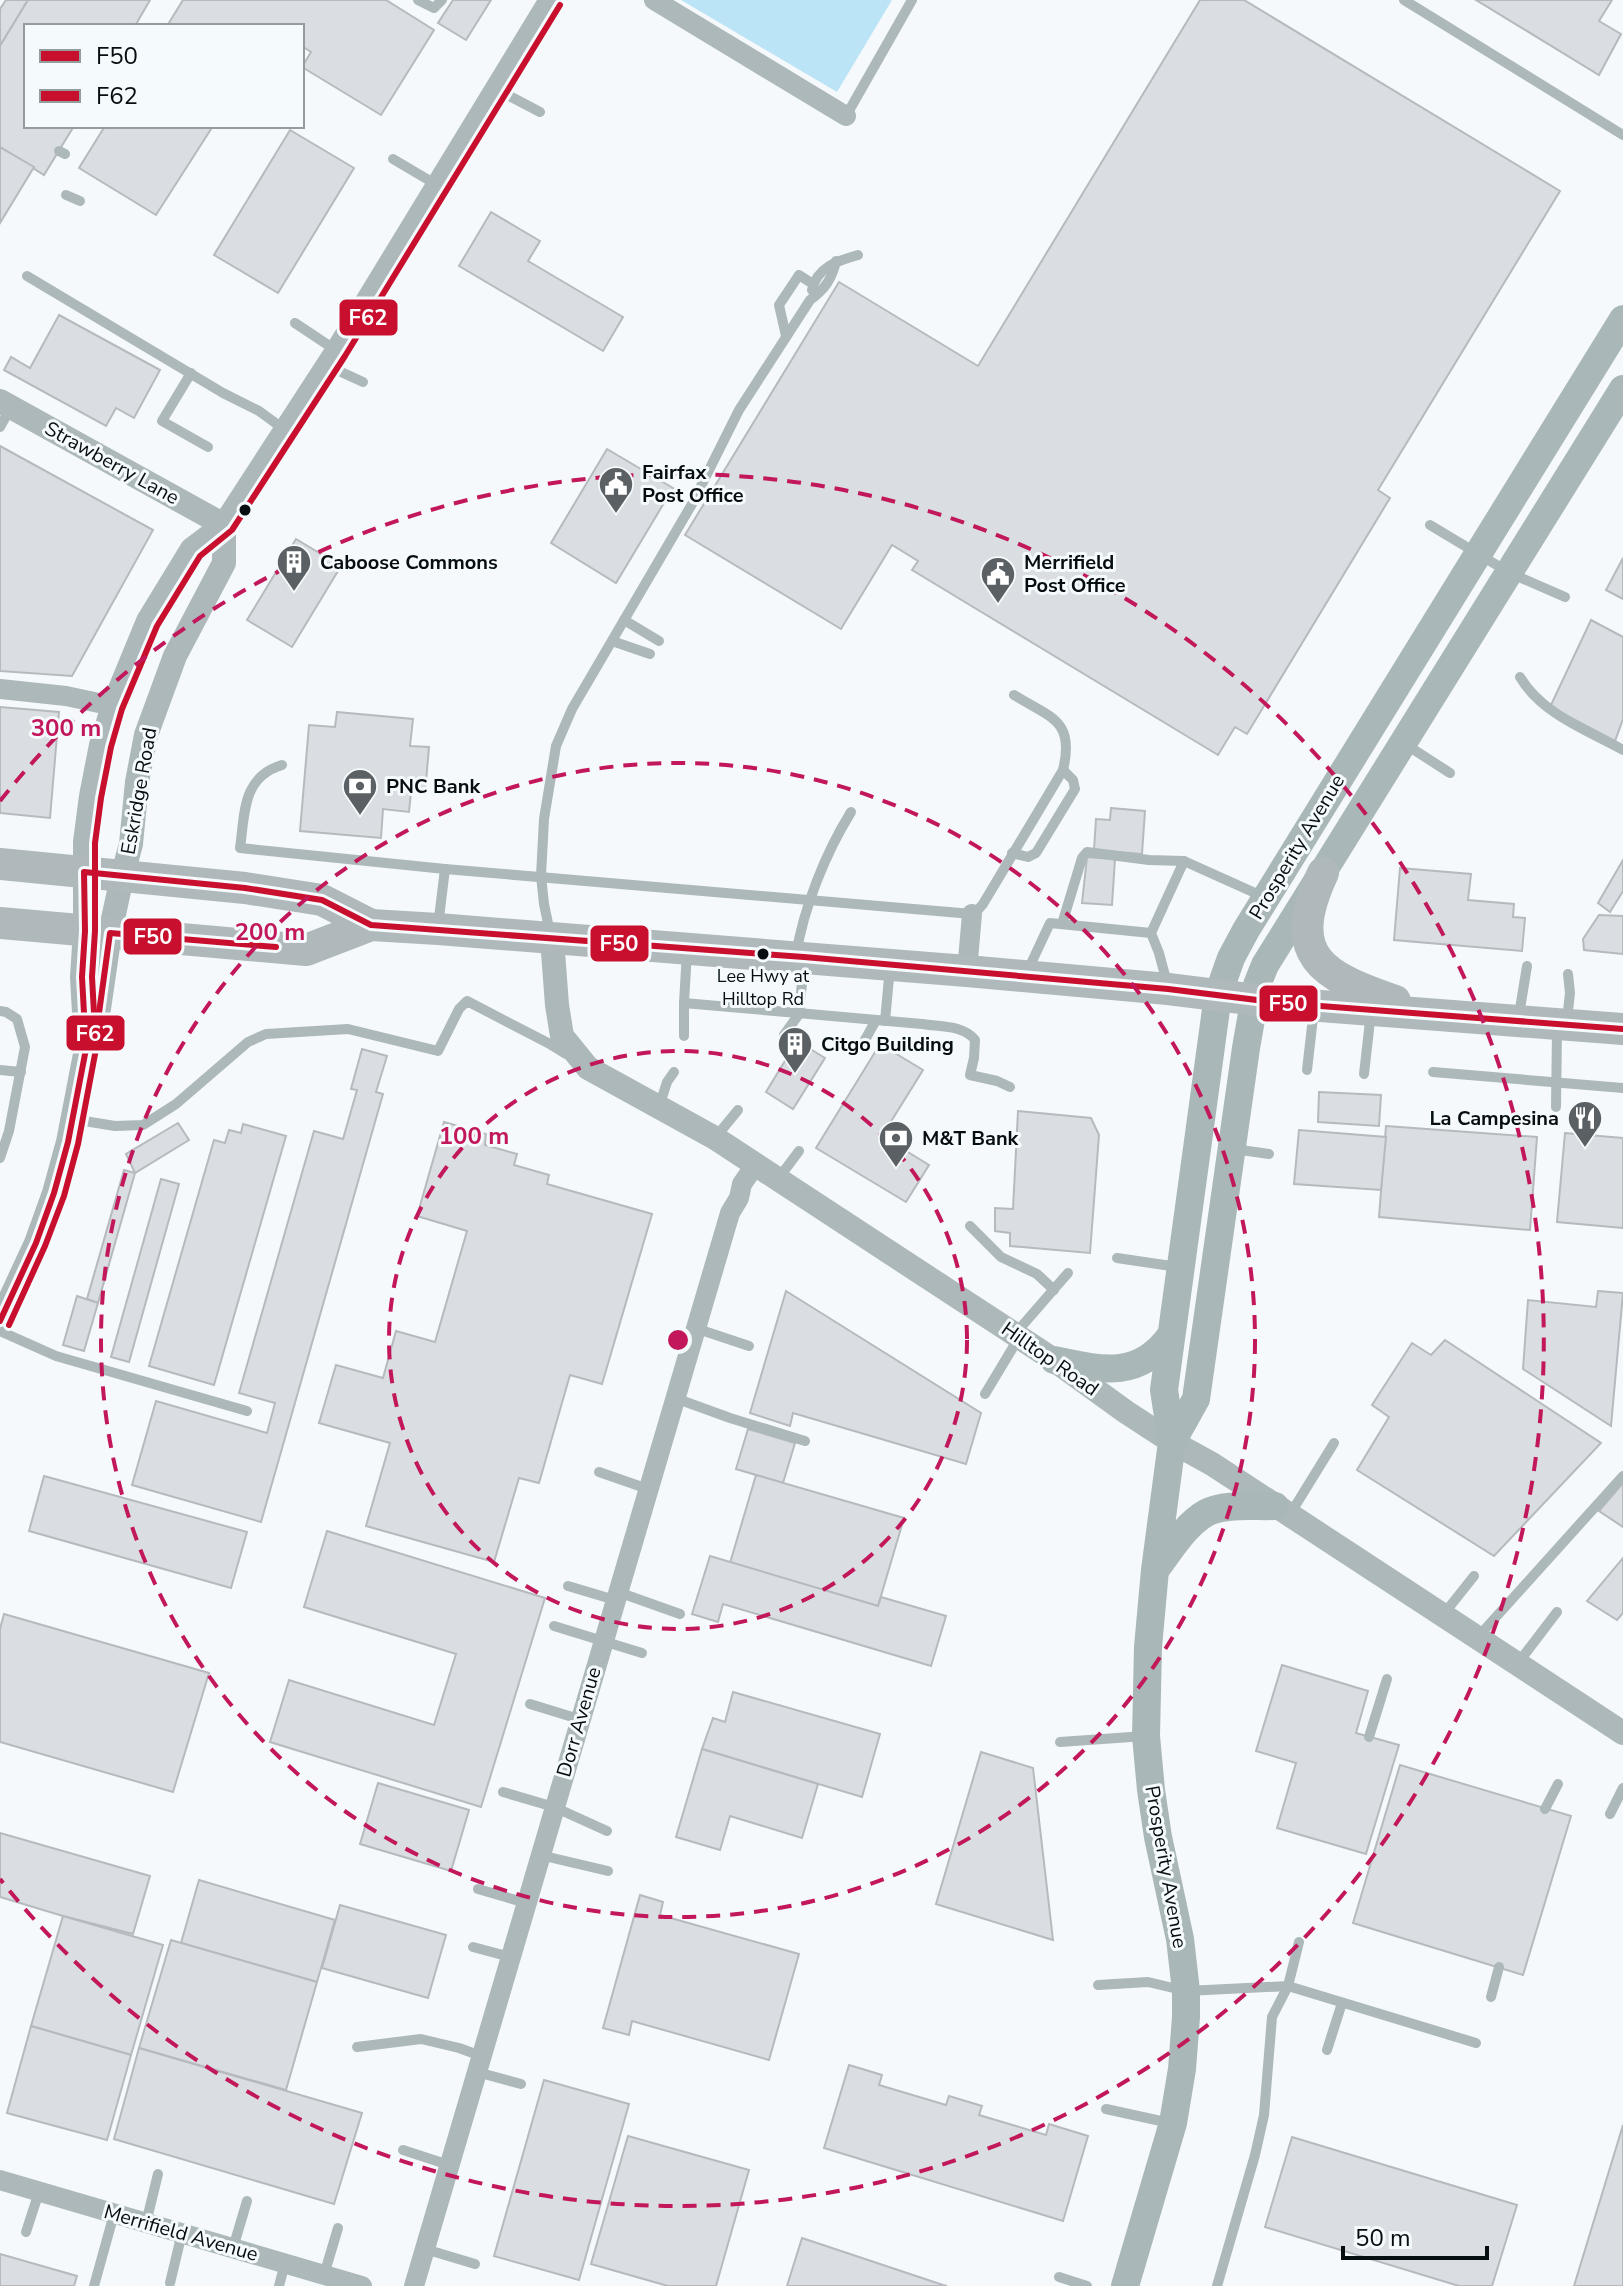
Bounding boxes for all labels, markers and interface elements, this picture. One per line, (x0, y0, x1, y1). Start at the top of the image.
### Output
legend (24, 24, 304, 128)
text: F50 (96, 40, 138, 72)
text: F62 (96, 80, 138, 112)
line badge: F62 (338, 298, 399, 337)
text: F62 (349, 303, 387, 333)
street label: Strawberry Lane (40, 415, 184, 511)
place label: Fairfax Post Office (642, 459, 744, 509)
public building icon: Fairfax Post Office (597, 465, 635, 515)
unlabelled marker (237, 502, 253, 518)
building icon: Caboose Commons (275, 543, 313, 593)
place label: Caboose Commons (320, 549, 498, 576)
place label: Merrifield Post Office (1024, 549, 1126, 599)
public building icon: Merrifield Post Office (979, 555, 1017, 605)
text: 300 m (31, 712, 101, 744)
street label: Eskridge Road (115, 725, 163, 857)
bank icon: PNC Bank (341, 767, 379, 817)
street label: Prosperity Avenue (1243, 769, 1351, 925)
place label: PNC Bank (386, 773, 481, 800)
text: 200 m (235, 916, 305, 948)
line badge: F50 (122, 917, 183, 956)
text: F50 (134, 922, 172, 952)
line badge: F50 (589, 924, 650, 963)
text: F50 (600, 929, 638, 959)
marker: Lee Hwy at Hilltop Rd (755, 946, 771, 962)
place label: Lee Hwy at Hilltop Rd (717, 964, 810, 1011)
line badge: F50 (1258, 984, 1319, 1023)
text: F50 (1269, 989, 1307, 1019)
line badge: F62 (65, 1014, 126, 1052)
text: F62 (76, 1019, 114, 1049)
building icon: Citgo Building (776, 1025, 814, 1075)
place label: Citgo Building (821, 1031, 954, 1058)
restaurant icon: La Campesina (1566, 1099, 1604, 1149)
place label: La Campesina (1429, 1105, 1559, 1132)
bank icon: M&T Bank (877, 1119, 915, 1169)
text: 100 m (439, 1120, 509, 1152)
place label: M&T Bank (922, 1125, 1020, 1152)
street label: Hilltop Road (996, 1316, 1104, 1402)
centre of rings (664, 1326, 692, 1354)
street label: Dorr Avenue (550, 1664, 608, 1780)
street label: Prosperity Avenue (1138, 1783, 1194, 1951)
street label: Merrifield Avenue (101, 2198, 261, 2268)
scale bar (1343, 2210, 1487, 2260)
text: 50 m (1355, 2222, 1411, 2254)

